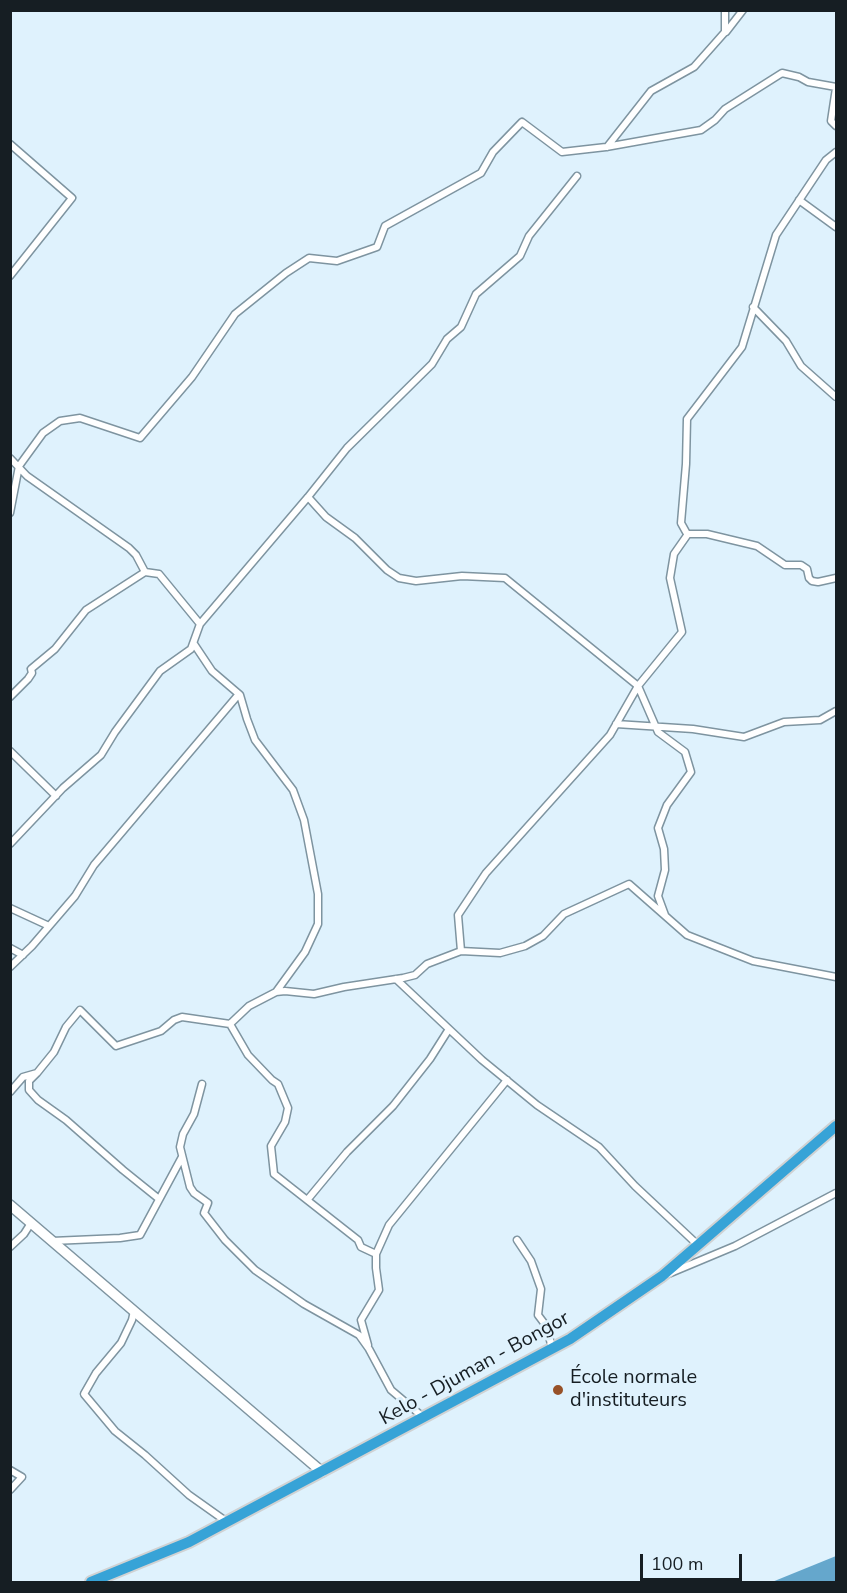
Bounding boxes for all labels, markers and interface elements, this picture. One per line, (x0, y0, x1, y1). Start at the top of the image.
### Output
street label: Kelo - Djuman - Bongor (376, 1307, 574, 1431)
place label: École normale d'instituteurs (570, 1366, 697, 1413)
marker: École normale d'instituteurs (551, 1383, 565, 1397)
scale bar (643, 1542, 745, 1580)
text: 100 m (651, 1552, 703, 1576)

